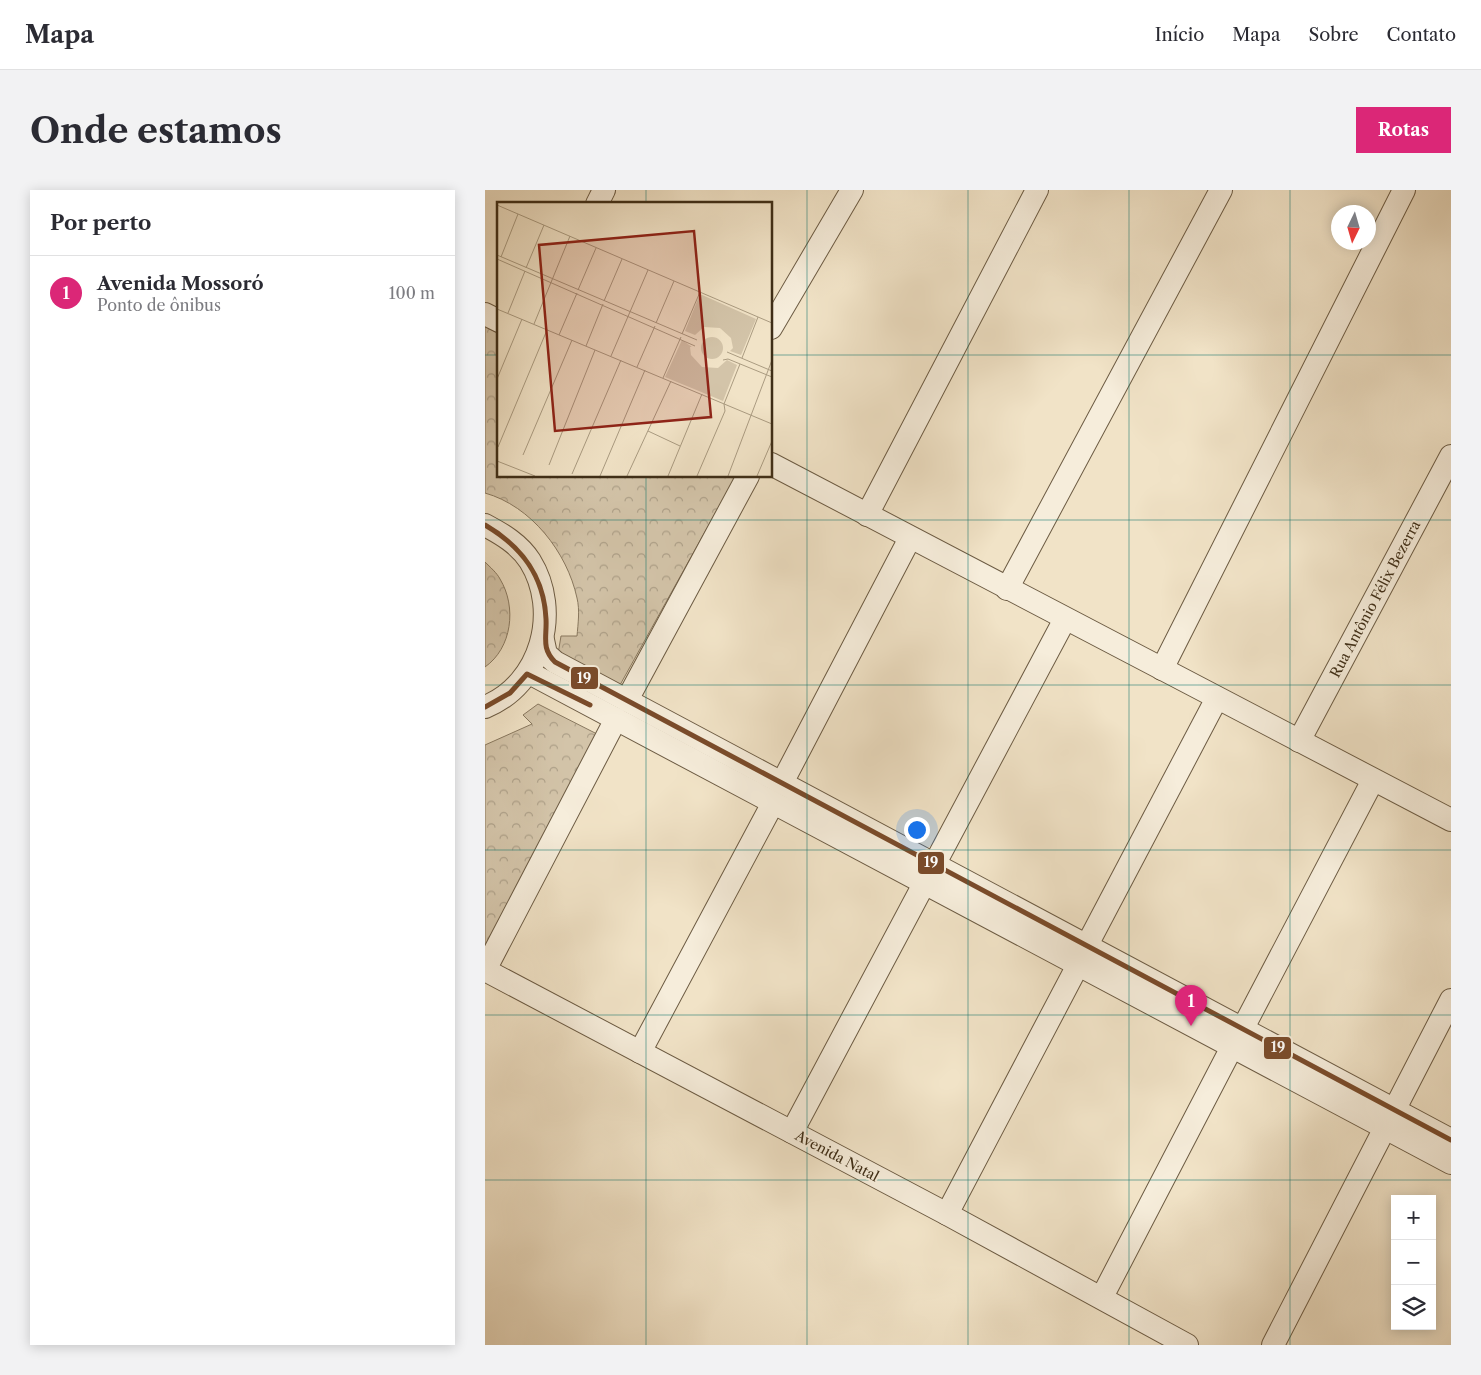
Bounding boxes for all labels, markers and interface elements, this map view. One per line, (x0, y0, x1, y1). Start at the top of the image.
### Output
text: Mapa (25, 20, 94, 49)
text: Início (1155, 24, 1204, 46)
text: Mapa (1232, 24, 1280, 46)
text: Sobre (1308, 24, 1359, 46)
text: Contato (1387, 24, 1456, 46)
button: Rotas (1356, 107, 1451, 153)
text: Onde estamos (30, 109, 282, 152)
inset map (497, 202, 773, 478)
north arrow (1331, 205, 1376, 250)
text: Por perto (50, 210, 151, 235)
text: Avenida Mossoró (97, 272, 264, 295)
text: 1 (62, 283, 70, 303)
text: 100 m (389, 283, 435, 303)
text: Ponto de ônibus (97, 295, 221, 315)
street label: Rua Antônio Félix Bezerra (1326, 517, 1424, 681)
line badge: 19 (570, 666, 599, 690)
text: 19 (577, 669, 591, 687)
your location (904, 817, 930, 843)
line badge: 19 (917, 851, 945, 875)
text: 19 (924, 853, 938, 871)
pin: 1 (1175, 985, 1207, 1026)
line badge: 19 (1263, 1036, 1292, 1060)
text: 19 (1271, 1038, 1285, 1056)
street label: Avenida Natal (791, 1126, 882, 1186)
map controls (1391, 1195, 1436, 1330)
button: + (1391, 1195, 1436, 1240)
button: − (1391, 1240, 1436, 1285)
button: layers (1391, 1285, 1436, 1330)

